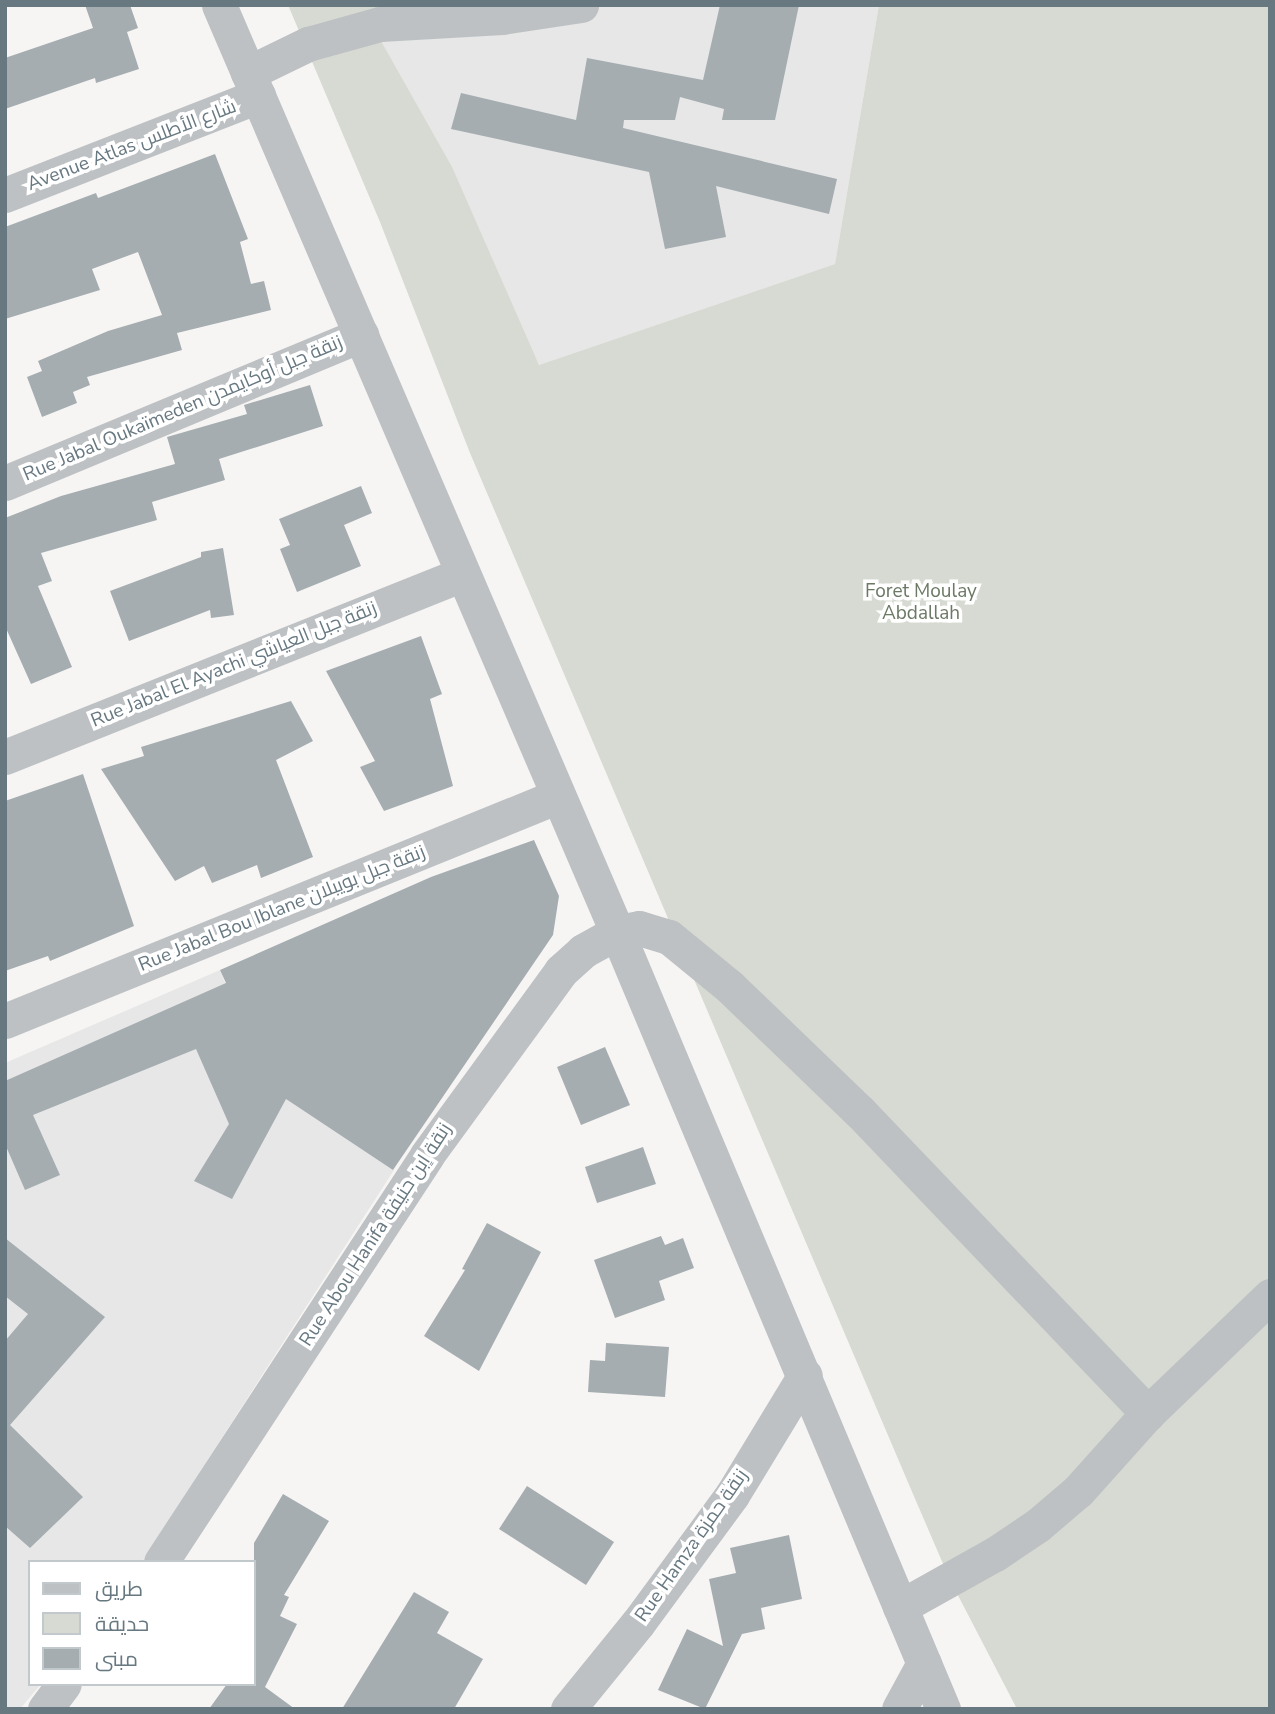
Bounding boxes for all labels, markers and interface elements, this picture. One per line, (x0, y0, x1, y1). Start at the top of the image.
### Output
street label: Avenue Atlas شارع الأطلس (24, 96, 240, 196)
street label: Rue Jabal Oukaïmeden زنقة جبل أوكايمدن (20, 331, 346, 487)
park label: Foret Moulay Abdallah (865, 581, 977, 625)
street label: Rue Jabal El Ayachi زنقة جبل العياشي (88, 597, 380, 733)
street label: Rue Jabal Bou Iblane زنقة جبل بويبلان (135, 841, 429, 977)
street label: Rue Abou Hanifa زنقة اٍبن حنيفة (295, 1119, 457, 1351)
street label: Rue Hamza زنقة حمزة (631, 1465, 753, 1627)
legend (28, 1560, 256, 1686)
text: طريق (95, 1575, 143, 1603)
text: حديقة (95, 1610, 149, 1638)
text: مبنى (95, 1645, 138, 1673)

